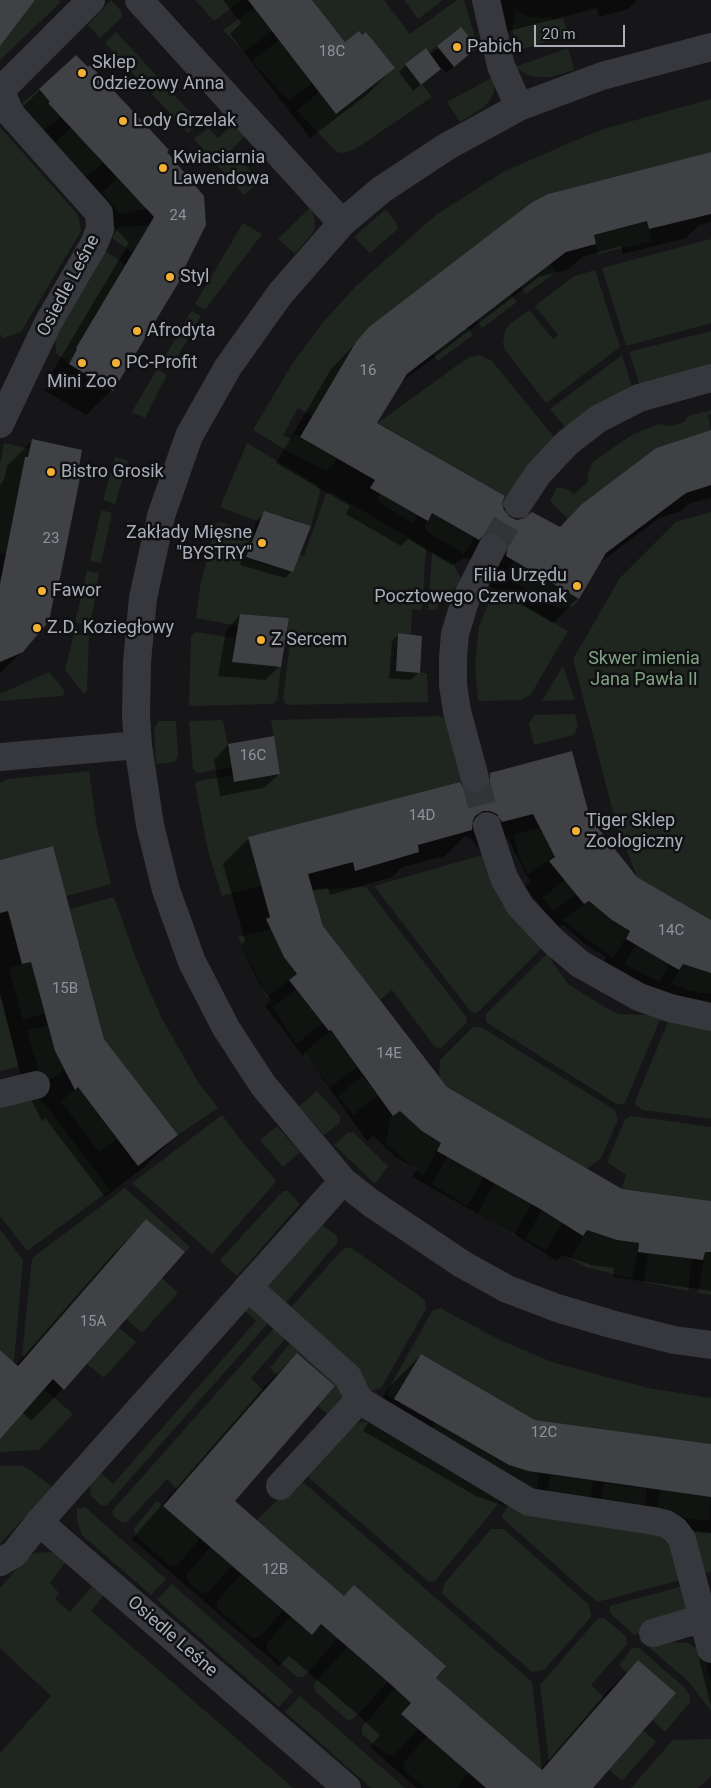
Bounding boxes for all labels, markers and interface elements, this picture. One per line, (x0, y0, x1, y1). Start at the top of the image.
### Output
scale bar (536, 15, 627, 47)
text: 20 m (542, 25, 576, 43)
place label: Pabich (467, 36, 522, 58)
marker: Pabich (451, 41, 463, 53)
house number: 18C (319, 43, 345, 61)
place label: Sklep Odzieżowy Anna (92, 52, 224, 94)
marker: Sklep Odzieżowy Anna (76, 67, 88, 79)
place label: Lody Grzelak (133, 110, 236, 132)
marker: Lody Grzelak (117, 115, 129, 127)
place label: Kwiaciarnia Lawendowa (173, 147, 269, 190)
marker: Kwiaciarnia Lawendowa (157, 162, 169, 174)
house number: 24 (170, 207, 186, 225)
street label: Osiedle Leśne (33, 231, 105, 341)
place label: Styl (180, 266, 209, 288)
marker: Styl (164, 271, 176, 283)
place label: Afrodyta (147, 320, 216, 342)
marker: Afrodyta (131, 325, 143, 337)
place label: PC-Profit (126, 352, 197, 374)
marker: Mini Zoo (76, 357, 88, 369)
marker: PC-Profit (110, 357, 122, 369)
house number: 16 (360, 362, 376, 380)
place label: Mini Zoo (47, 371, 117, 393)
place label: Bistro Grosik (61, 461, 164, 483)
marker: Bistro Grosik (45, 466, 57, 478)
place label: Zakłady Mięsne "BYSTRY" (126, 522, 252, 564)
house number: 23 (43, 530, 59, 548)
marker: Zakłady Mięsne "BYSTRY" (256, 537, 268, 549)
place label: Filia Urzędu Pocztowego Czerwonak (374, 565, 567, 608)
place label: Fawor (52, 580, 101, 602)
marker: Filia Urzędu Pocztowego Czerwonak (571, 580, 583, 592)
marker: Fawor (36, 585, 48, 597)
place label: Z.D. Koziegłowy (47, 617, 174, 639)
marker: Z.D. Koziegłowy (31, 622, 43, 634)
place label: Z Sercem (271, 629, 347, 651)
marker: Z Sercem (255, 634, 267, 646)
park label: Skwer imienia Jana Pawła II (588, 648, 700, 691)
house number: 16C (240, 747, 266, 765)
house number: 14D (409, 807, 435, 825)
place label: Tiger Sklep Zoologiczny (586, 810, 683, 852)
marker: Tiger Sklep Zoologiczny (570, 825, 582, 837)
house number: 14C (658, 922, 684, 940)
house number: 15B (52, 980, 78, 998)
house number: 14E (376, 1045, 402, 1063)
house number: 15A (80, 1313, 106, 1331)
house number: 12C (531, 1424, 557, 1442)
house number: 12B (262, 1561, 288, 1579)
street label: Osiedle Leśne (123, 1592, 221, 1682)

